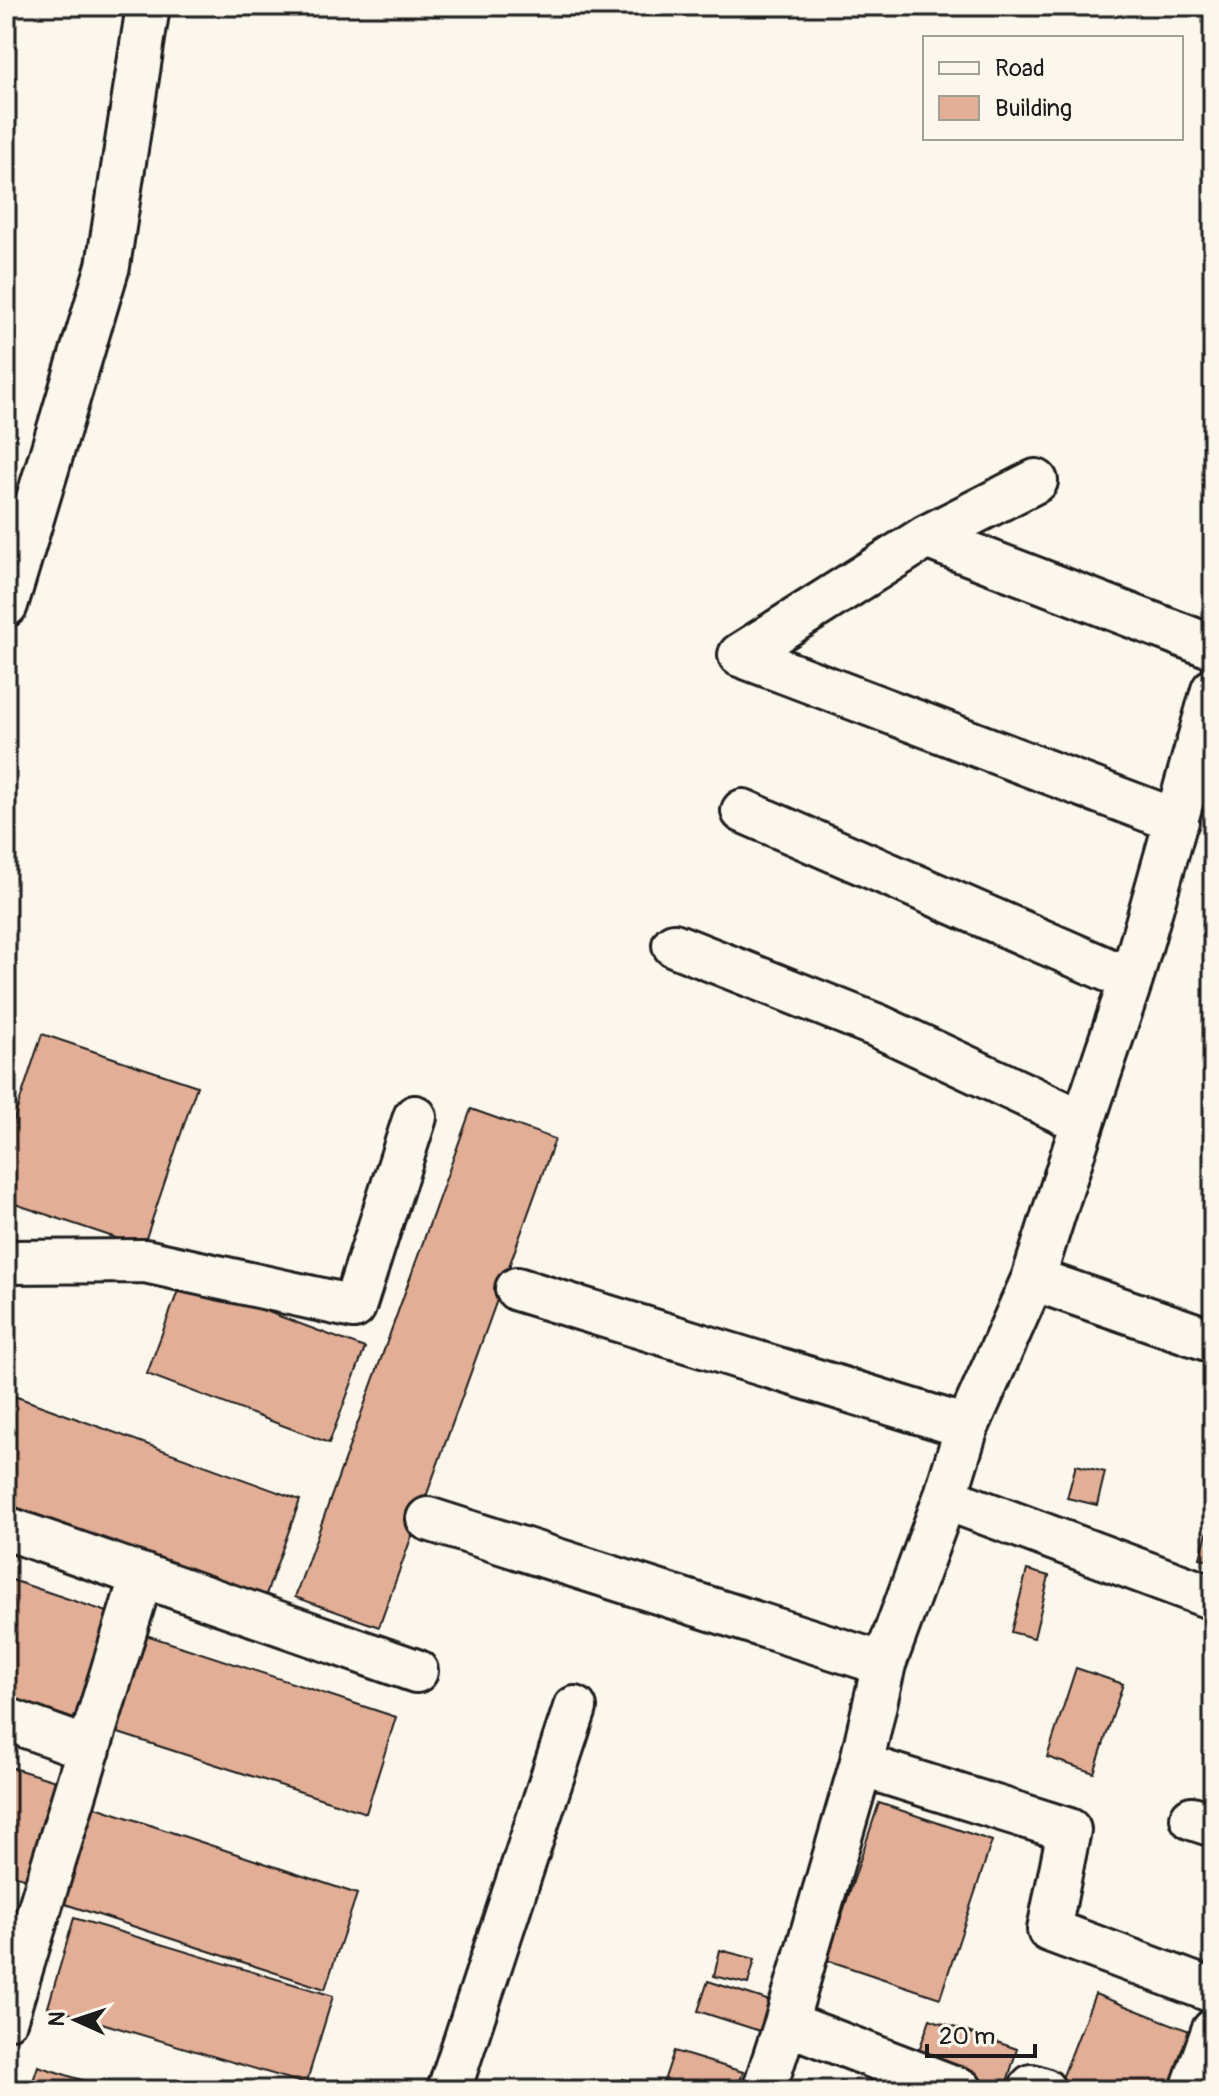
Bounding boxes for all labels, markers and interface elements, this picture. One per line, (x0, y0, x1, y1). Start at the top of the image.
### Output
legend (923, 36, 1183, 140)
text: Road (995, 54, 1045, 83)
text: Building (995, 94, 1072, 123)
north arrow (36, 1980, 116, 2060)
scale bar (927, 2008, 1035, 2058)
text: N (43, 2011, 71, 2027)
text: 20 m (939, 2022, 995, 2051)

